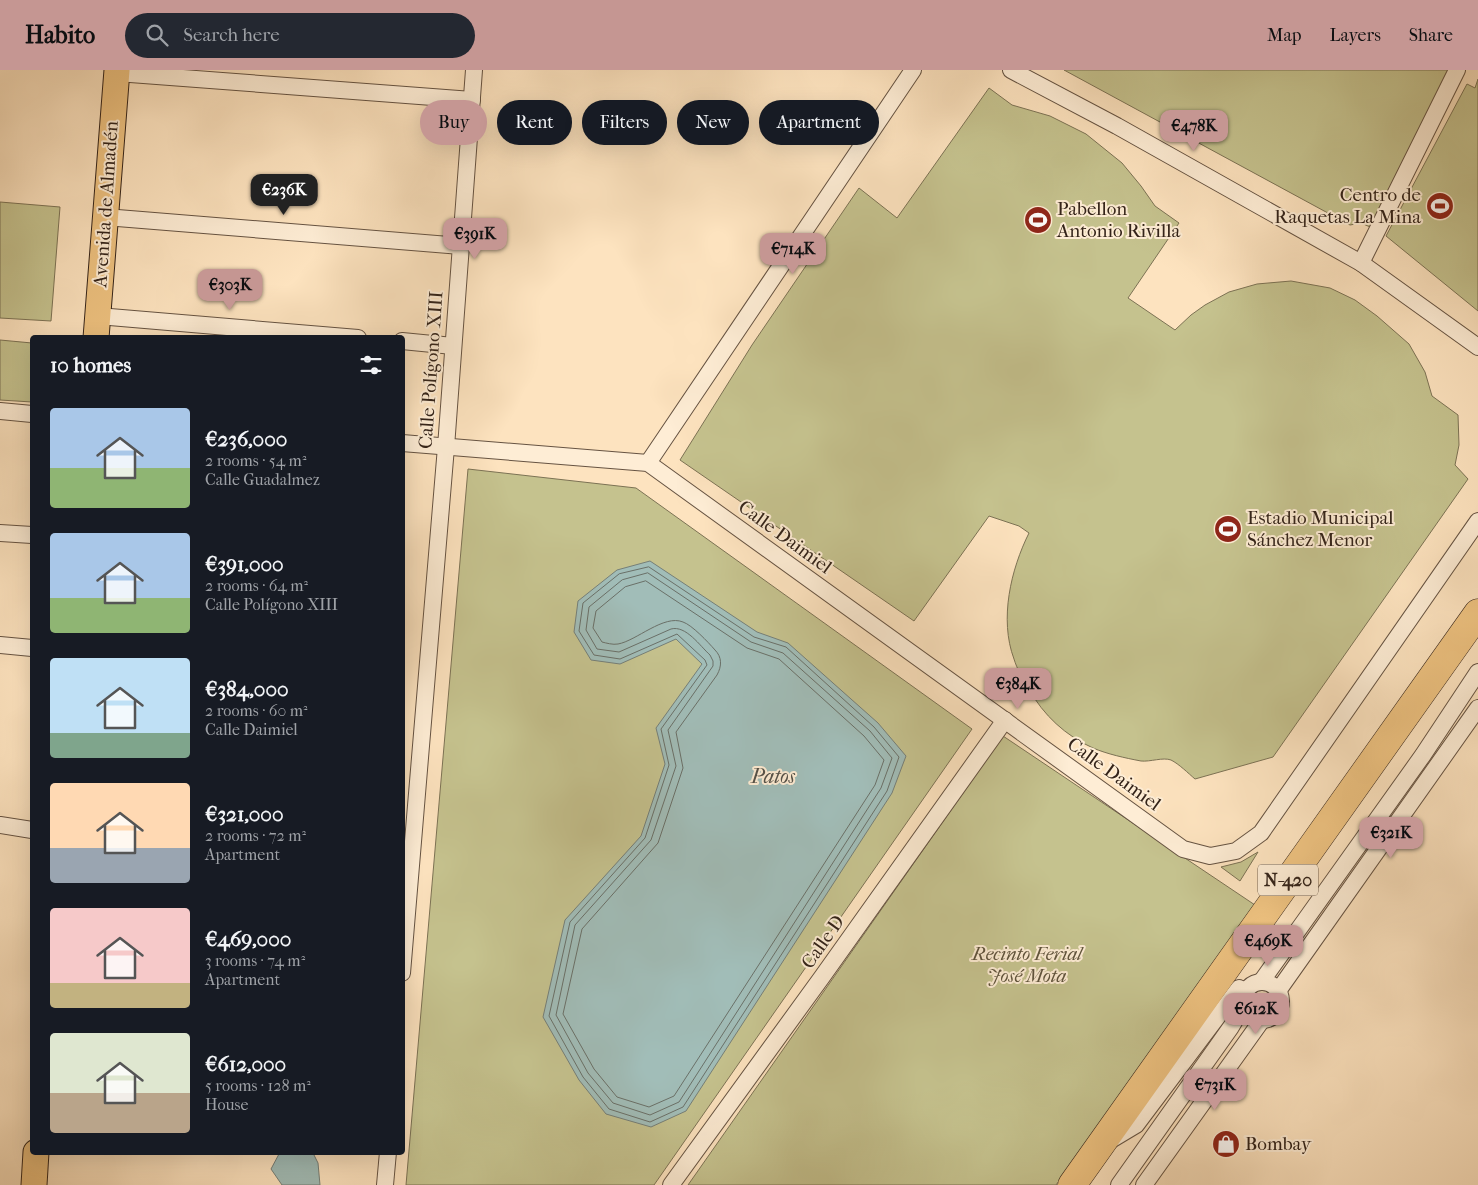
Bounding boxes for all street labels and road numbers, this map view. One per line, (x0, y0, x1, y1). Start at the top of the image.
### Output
street label: Avenida de Almadén (89, 120, 123, 289)
street label: Calle Polígono XIII (415, 290, 447, 450)
street label: Calle Daimiel (734, 496, 836, 578)
street label: Calle Daimiel (1063, 733, 1165, 815)
road number: N-420 (1258, 864, 1318, 896)
street label: Calle D (797, 911, 849, 973)

